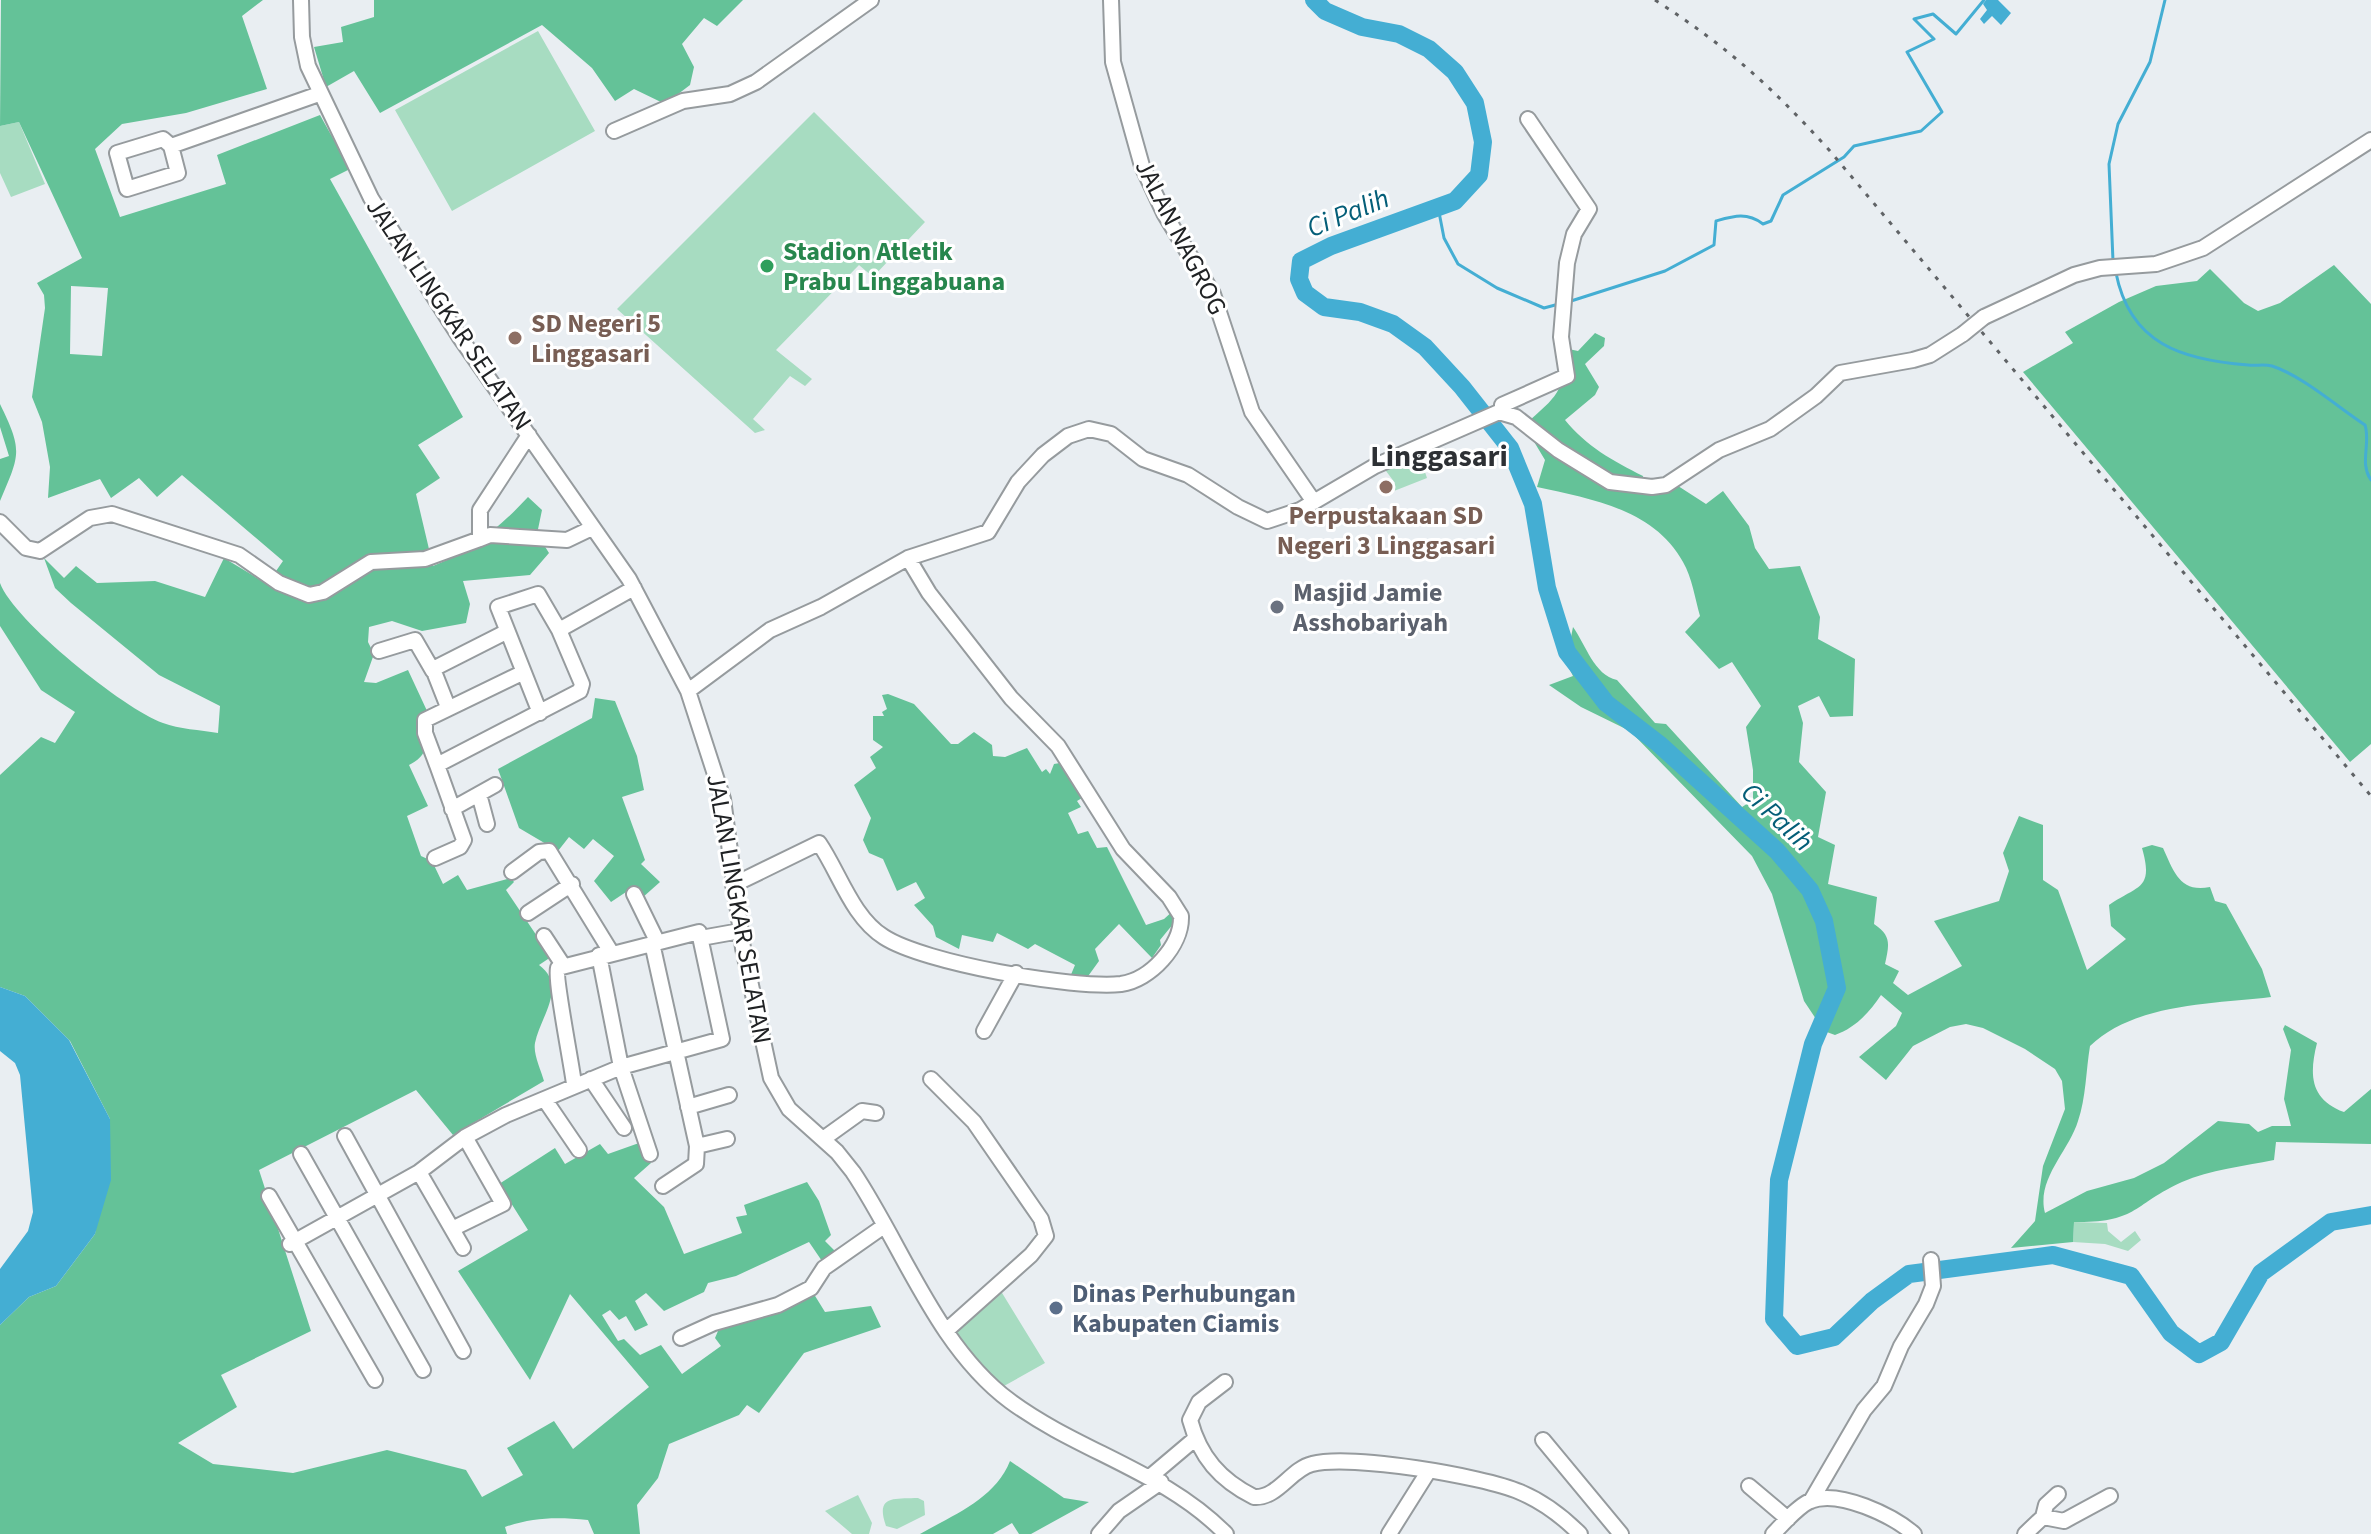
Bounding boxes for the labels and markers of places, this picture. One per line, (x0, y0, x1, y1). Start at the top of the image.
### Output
place label: Stadion Atletik Prabu Linggabuana (783, 233, 1005, 300)
marker: Stadion Atletik Prabu Linggabuana (758, 257, 776, 275)
place label: SD Negeri 5 Linggasari (531, 305, 661, 372)
marker: SD Negeri 5 Linggasari (506, 329, 524, 347)
marker: Perpustakaan SD Negeri 3 Linggasari (1377, 478, 1395, 496)
place label: Perpustakaan SD Negeri 3 Linggasari (1277, 497, 1495, 564)
place label: Masjid Jamie Asshobariyah (1292, 574, 1448, 641)
marker: Masjid Jamie Asshobariyah (1268, 598, 1286, 616)
place label: Dinas Perhubungan Kabupaten Ciamis (1072, 1275, 1296, 1342)
marker: Dinas Perhubungan Kabupaten Ciamis (1047, 1299, 1065, 1317)

